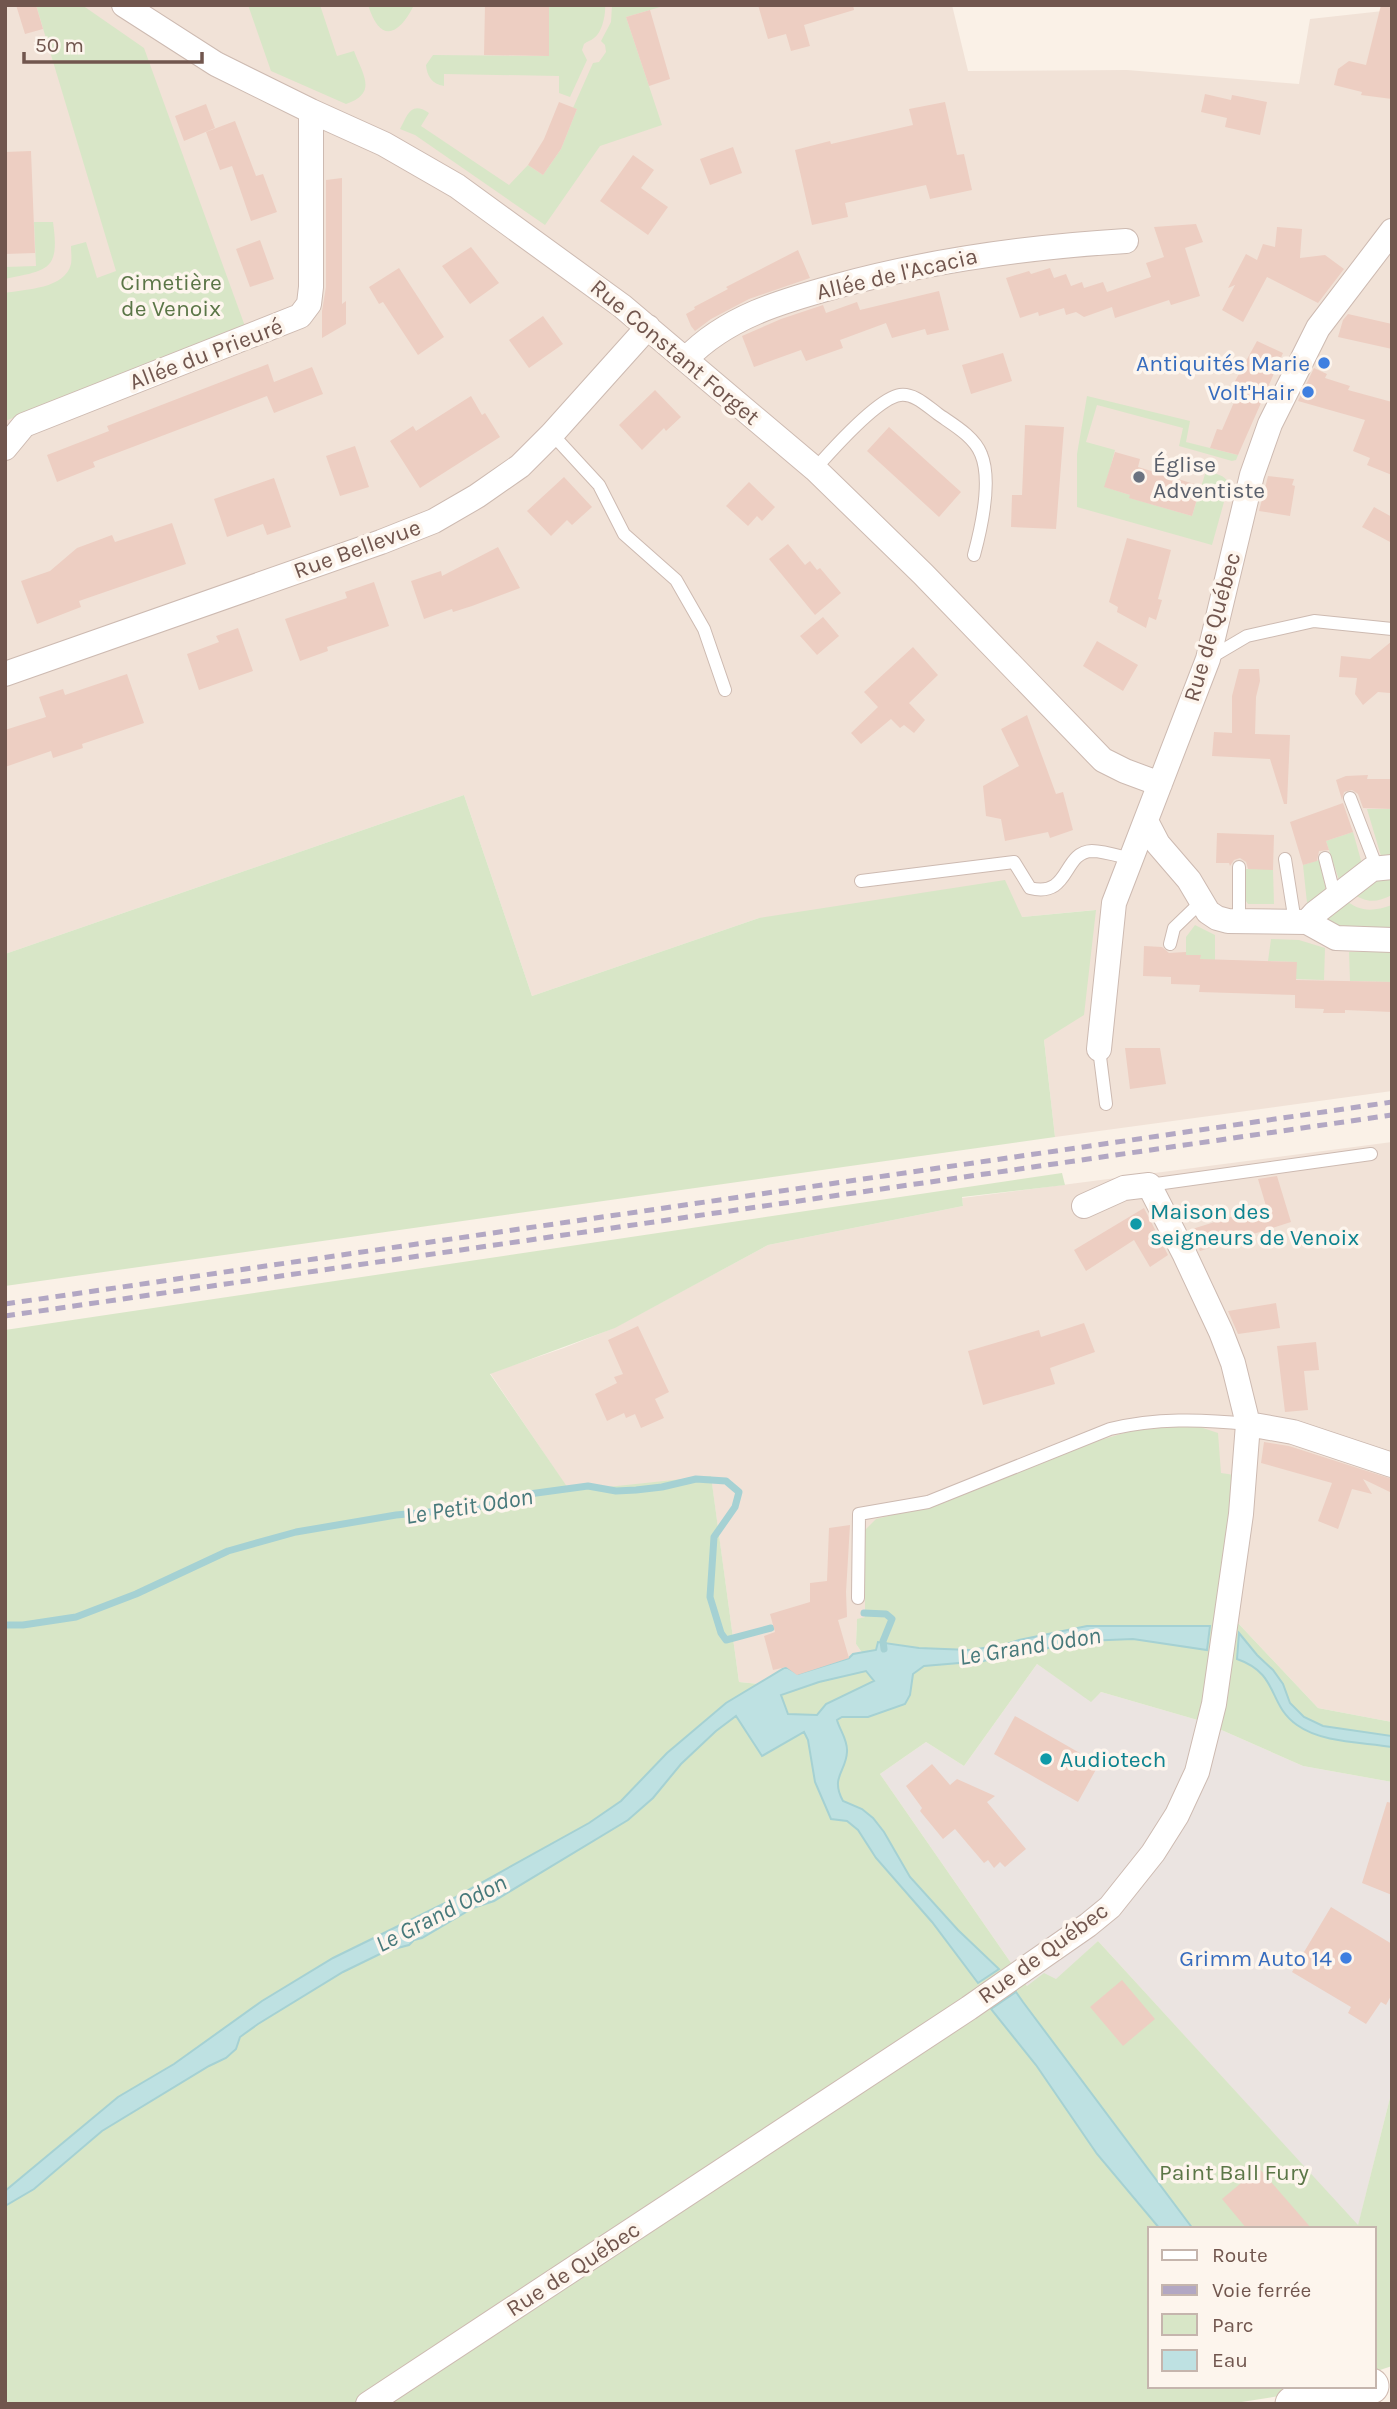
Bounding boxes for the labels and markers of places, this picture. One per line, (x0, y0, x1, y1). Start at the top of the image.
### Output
place label: Antiquités Marie (1136, 350, 1310, 377)
marker: Antiquités Marie (1316, 355, 1332, 371)
place label: Volt'Hair (1208, 379, 1295, 406)
marker: Volt'Hair (1300, 384, 1316, 400)
place label: Église Adventiste (1153, 451, 1265, 504)
marker: Église Adventiste (1131, 469, 1147, 485)
place label: Maison des seigneurs de Venoix (1150, 1198, 1359, 1251)
marker: Maison des seigneurs de Venoix (1128, 1216, 1144, 1232)
place label: Audiotech (1060, 1746, 1166, 1773)
marker: Audiotech (1038, 1751, 1054, 1767)
place label: Grimm Auto 14 (1179, 1945, 1332, 1972)
marker: Grimm Auto 14 (1338, 1950, 1354, 1966)

